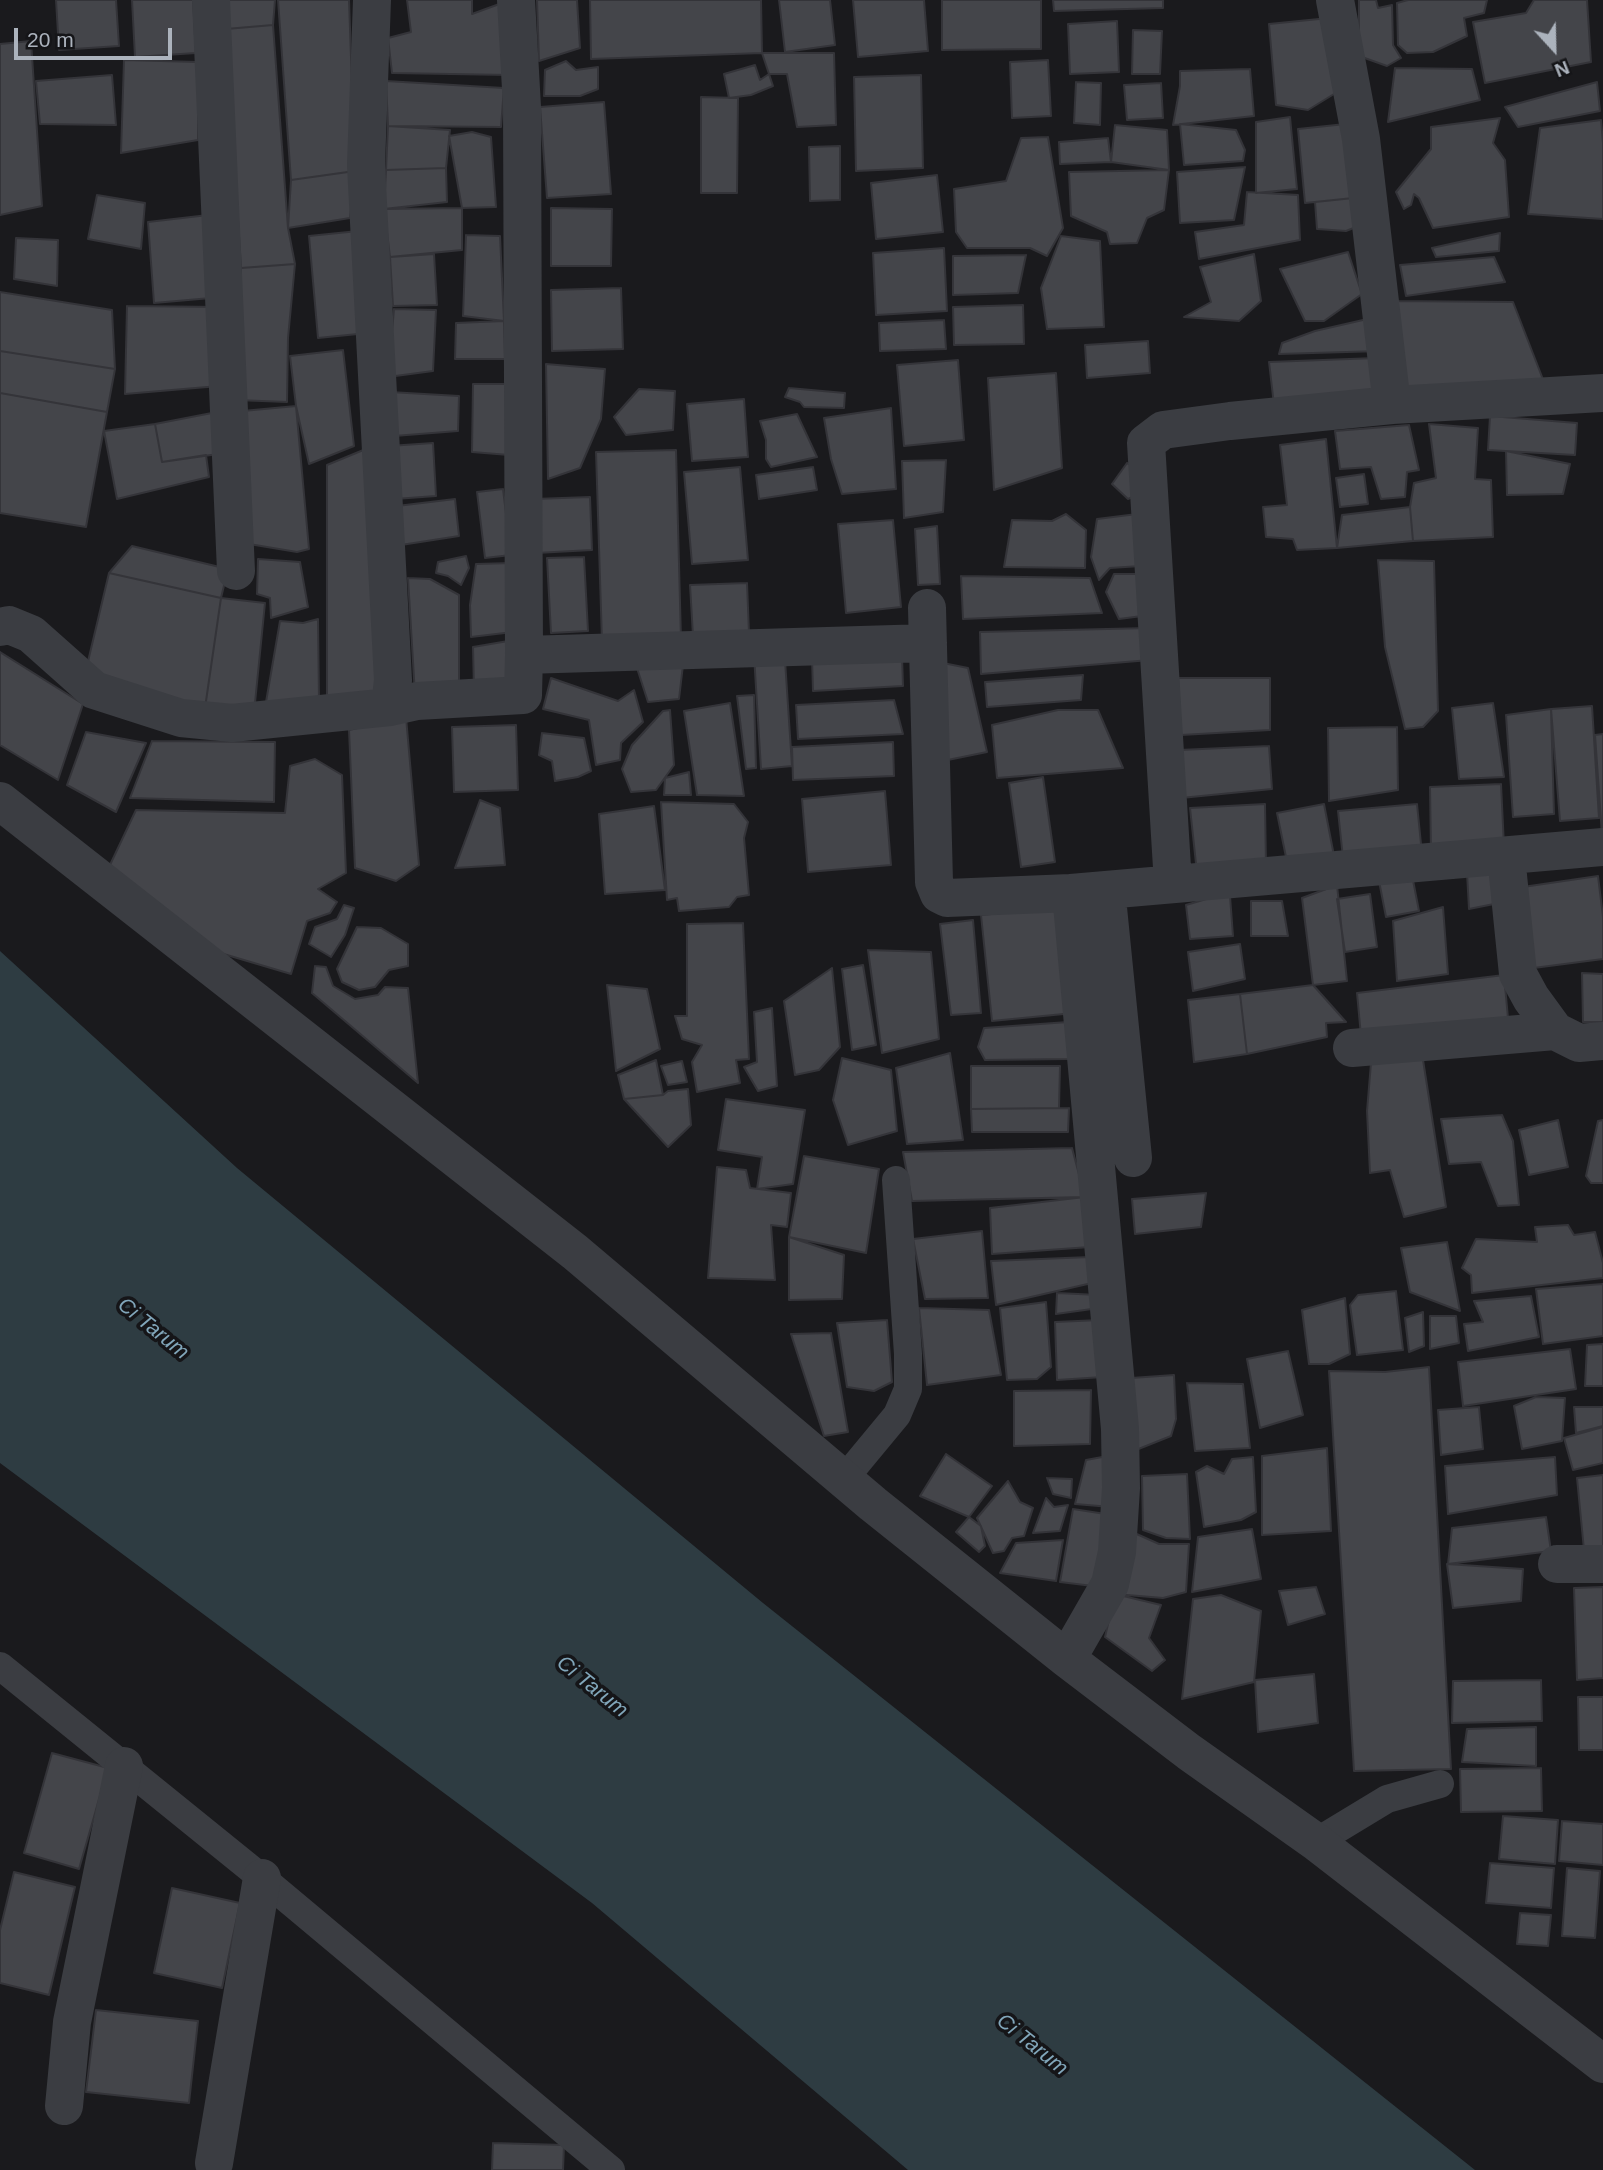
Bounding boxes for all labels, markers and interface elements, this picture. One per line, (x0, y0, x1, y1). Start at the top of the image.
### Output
scale bar (18, 14, 175, 58)
north arrow (1519, 14, 1589, 84)
text: 20 m (27, 28, 74, 51)
text: N (1552, 57, 1572, 81)
water label: Ci Tarum (112, 1293, 194, 1365)
water label: Ci Tarum (551, 1651, 633, 1723)
water label: Ci Tarum (991, 2009, 1073, 2081)

